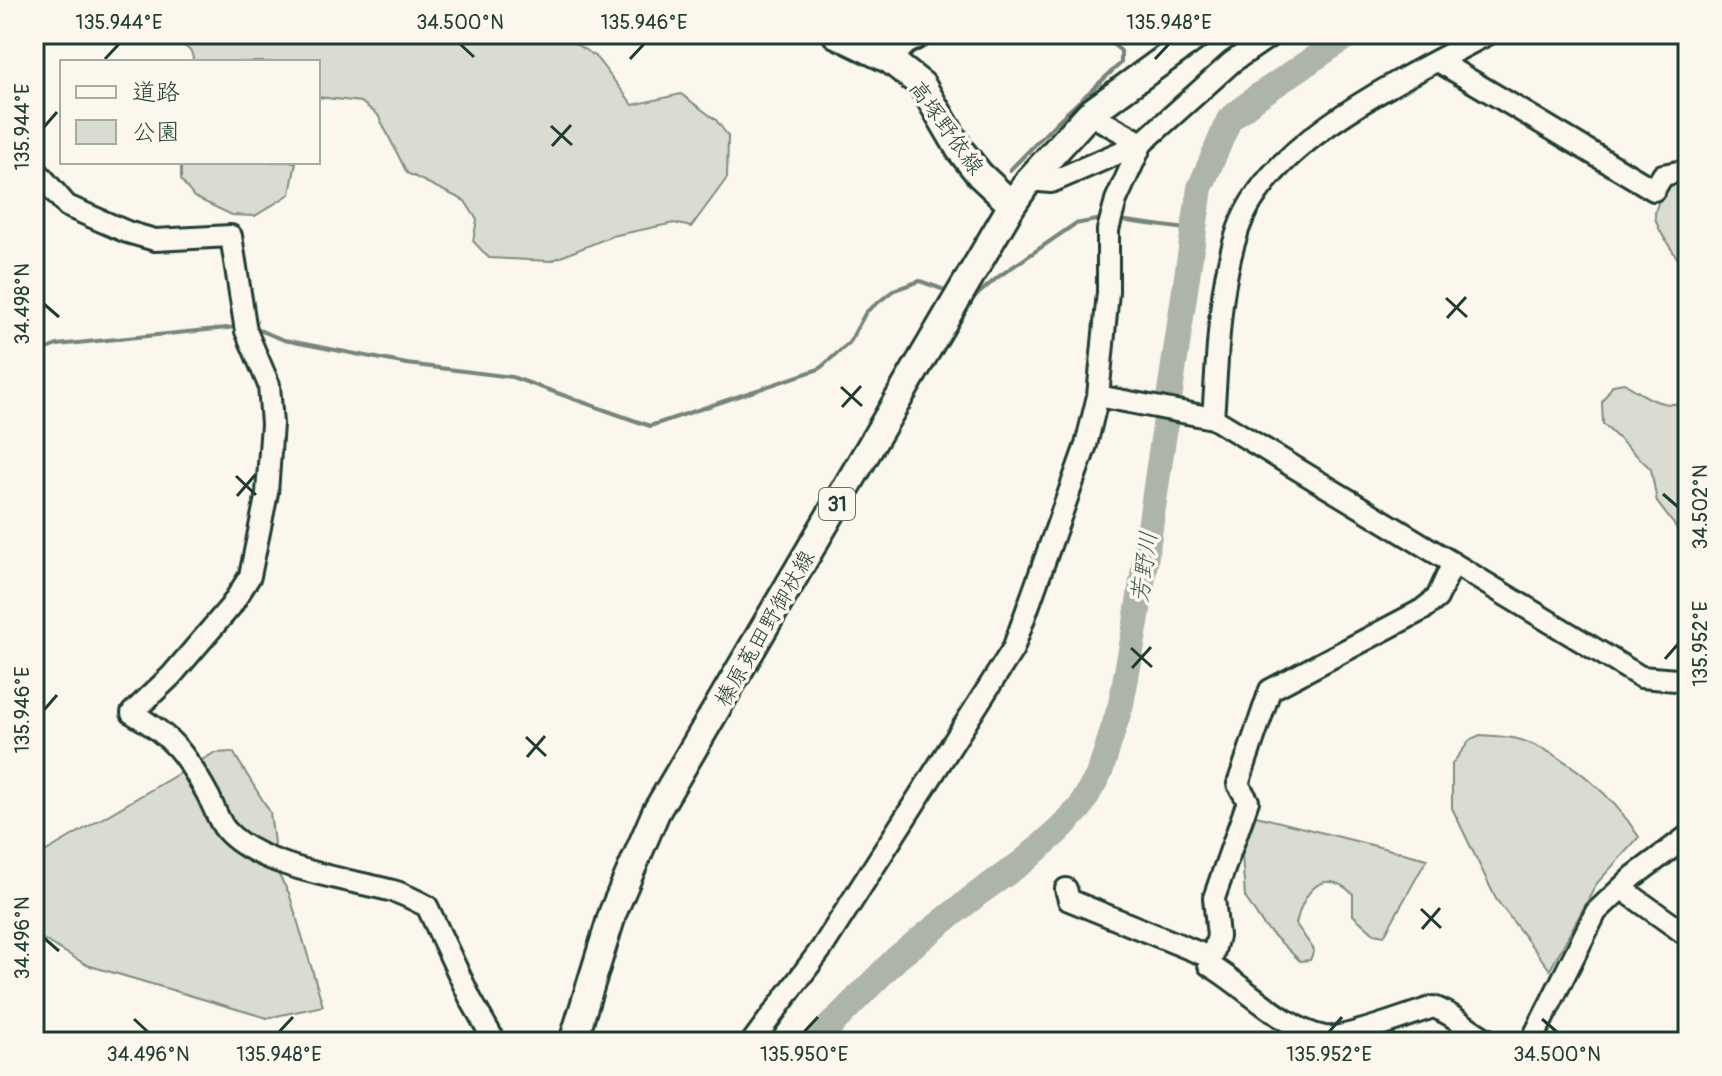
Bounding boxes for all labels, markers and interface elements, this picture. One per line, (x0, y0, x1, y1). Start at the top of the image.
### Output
text: 135.944°E (76, 10, 162, 35)
text: 34.500°N (416, 10, 504, 35)
text: 135.946°E (601, 10, 687, 35)
text: 135.948°E (1126, 10, 1212, 35)
legend (60, 60, 320, 164)
street label: 高塚野依線 (903, 75, 990, 180)
text: 道路 (132, 78, 180, 107)
text: 135.944°E (10, 84, 35, 170)
text: 公園 (132, 118, 180, 147)
text: 34.498°N (10, 263, 35, 345)
text: 34.502°N (1688, 464, 1713, 550)
road number: 31 (819, 488, 855, 520)
water label: 芳野川 (1125, 529, 1164, 605)
street label: 榛原菟田野御杖線 (709, 545, 821, 712)
text: 135.952°E (1688, 601, 1713, 687)
text: 135.946°E (10, 667, 35, 753)
text: 34.496°N (10, 897, 35, 979)
text: 34.496°N (107, 1042, 189, 1067)
text: 135.948°E (236, 1042, 322, 1067)
text: 135.950°E (760, 1042, 848, 1067)
text: 135.952°E (1286, 1042, 1372, 1067)
text: 34.500°N (1513, 1042, 1601, 1067)

